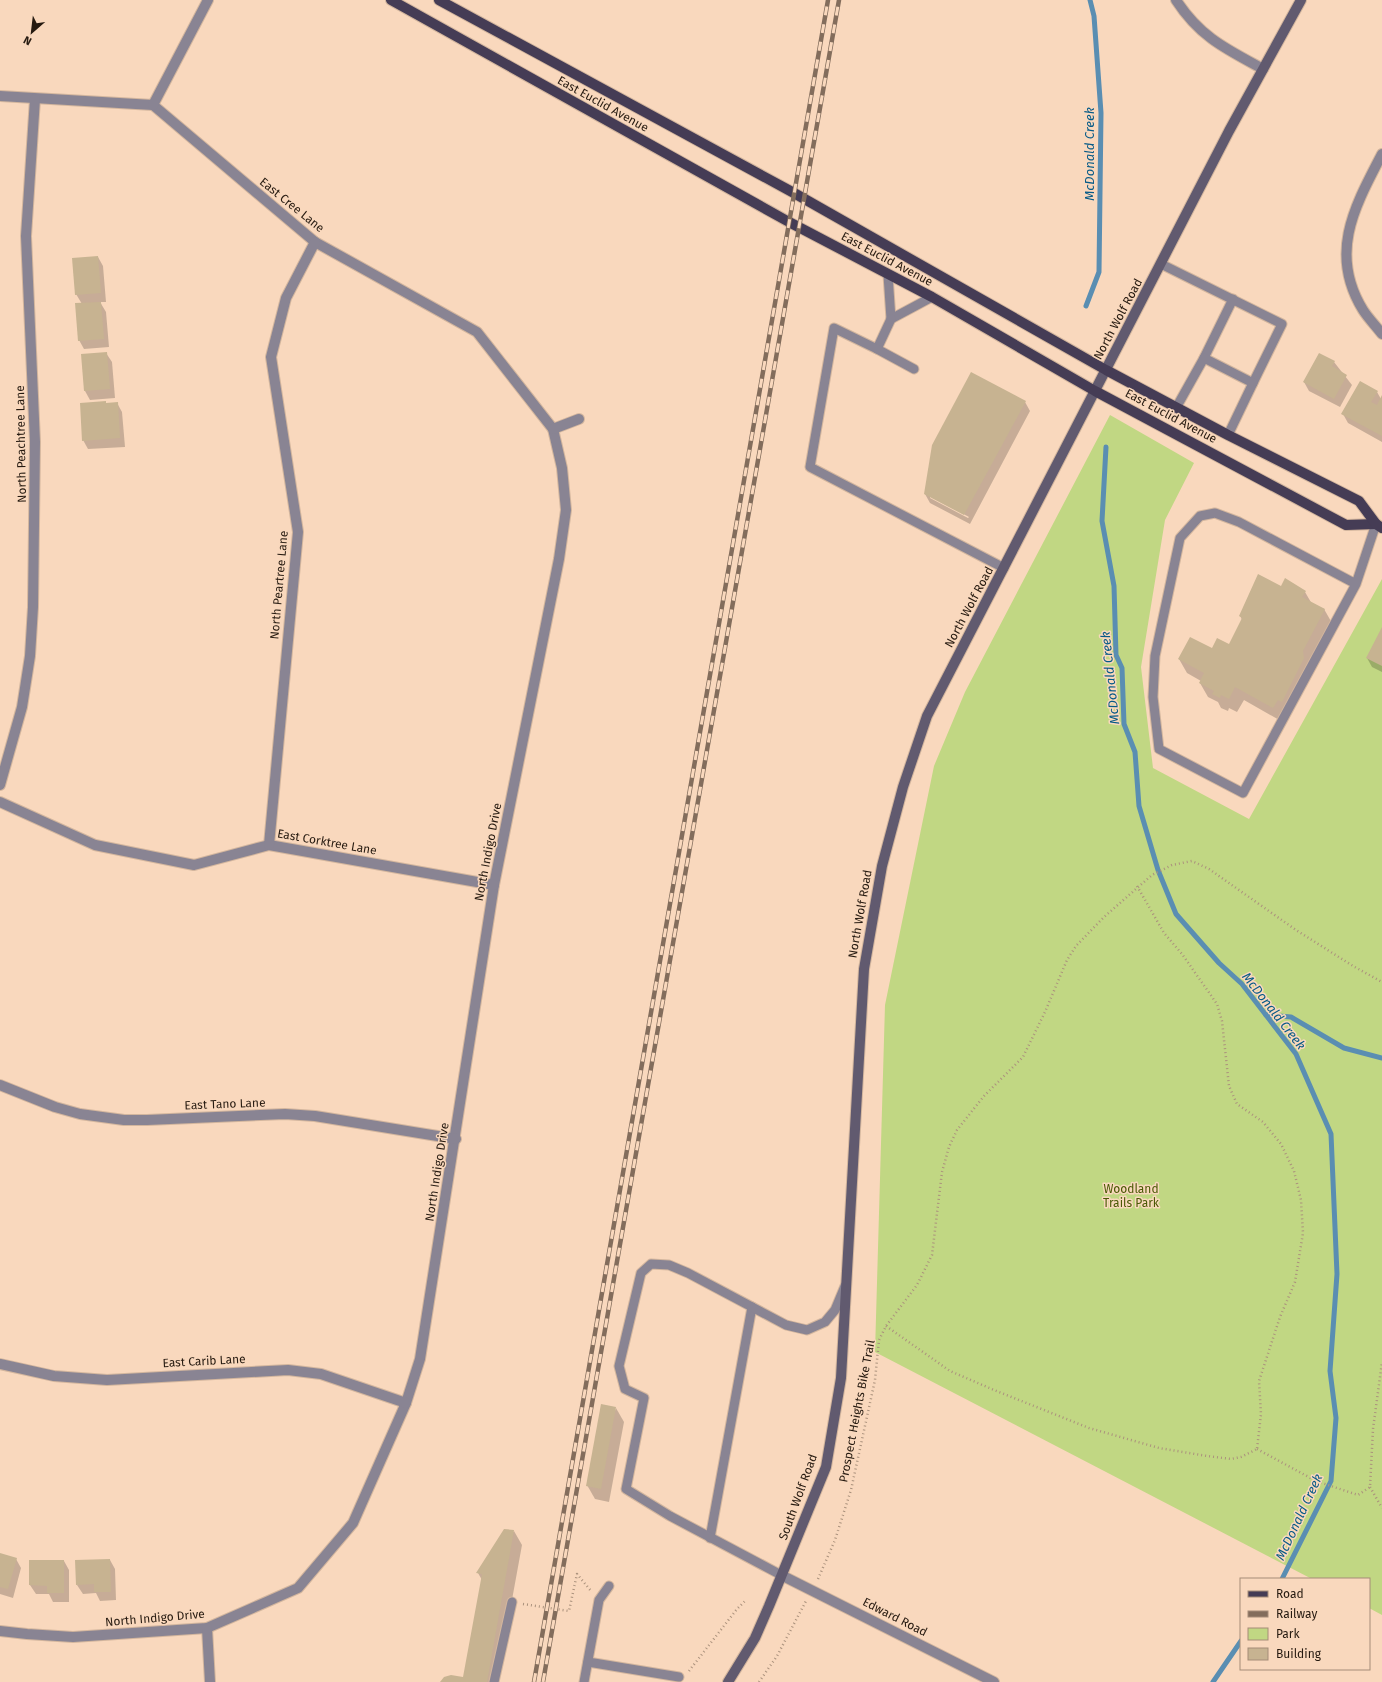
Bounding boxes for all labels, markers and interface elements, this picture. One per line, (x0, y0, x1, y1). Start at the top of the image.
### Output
north arrow (12, 12, 52, 52)
text: N (21, 33, 34, 48)
street label: East Euclid Avenue (555, 73, 651, 135)
water label: McDonald Creek (1082, 107, 1097, 201)
street label: East Cree Lane (257, 175, 327, 235)
street label: East Euclid Avenue (839, 229, 935, 289)
street label: North Wolf Road (1091, 276, 1145, 362)
street label: North Peachtree Lane (13, 385, 29, 503)
street label: East Euclid Avenue (1123, 386, 1219, 446)
street label: North Peartree Lane (267, 530, 291, 640)
street label: North Wolf Road (942, 564, 996, 650)
water label: McDonald Creek (1098, 631, 1122, 725)
street label: North Indigo Drive (472, 802, 504, 902)
street label: East Corktree Lane (276, 826, 378, 858)
street label: North Wolf Road (845, 869, 875, 959)
water label: McDonald Creek (1239, 969, 1309, 1053)
street label: East Tano Lane (184, 1096, 266, 1112)
street label: North Indigo Drive (422, 1122, 452, 1222)
park label: Woodland Trails Park (1103, 1182, 1160, 1210)
street label: Prospect Heights Bike Trail (836, 1338, 878, 1483)
street label: East Carib Lane (162, 1352, 246, 1370)
street label: South Wolf Road (776, 1452, 820, 1542)
water label: McDonald Creek (1272, 1471, 1326, 1563)
legend (1240, 1578, 1370, 1670)
text: Road (1276, 1587, 1304, 1601)
street label: Edward Road (860, 1595, 930, 1639)
street label: North Indigo Drive (105, 1607, 205, 1629)
text: Railway (1276, 1607, 1317, 1621)
text: Park (1276, 1627, 1300, 1641)
text: Building (1276, 1647, 1322, 1661)

